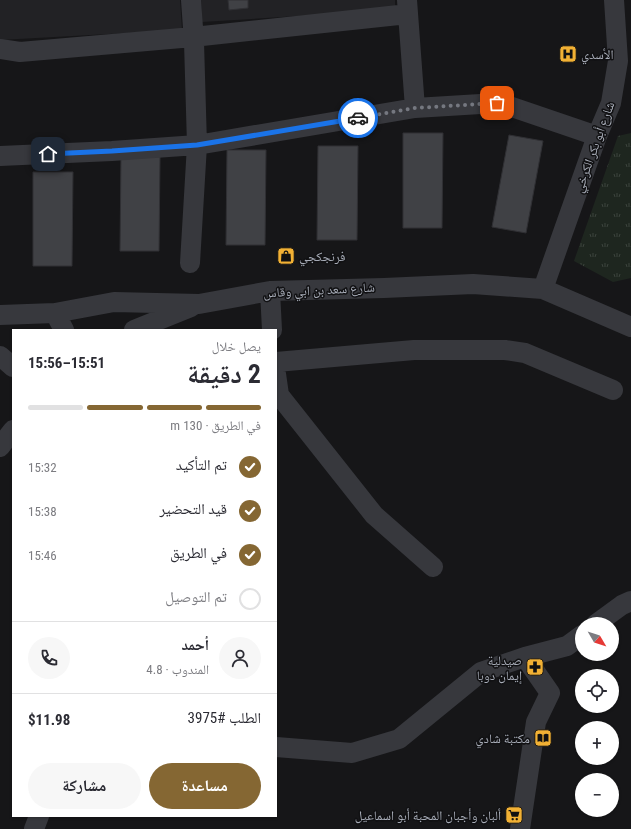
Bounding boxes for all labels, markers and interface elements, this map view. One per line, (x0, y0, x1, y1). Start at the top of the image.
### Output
hospital icon: الأسدي (558, 44, 578, 64)
place label: الأسدي (581, 47, 614, 65)
pin (480, 86, 514, 120)
icon: bag (486, 92, 508, 114)
courier (338, 98, 378, 138)
street label: شارع أبو بكر الكرخي (571, 100, 620, 196)
icon: car (347, 107, 369, 129)
pin (31, 137, 65, 171)
icon: home (37, 143, 59, 165)
shop icon: فرنجكجي (276, 246, 296, 266)
place label: فرنجكجي (299, 249, 346, 267)
street label: شارع سعد بن ابي وقاس (263, 280, 375, 304)
text: يصل خلال (212, 339, 261, 354)
text: 15:51–15:56 (28, 354, 105, 372)
text: 2 دقيقة (187, 359, 261, 389)
text: في الطريق · 130 m (170, 418, 261, 433)
text: تم التأكيد (176, 456, 227, 474)
icon: check (239, 456, 261, 478)
text: 15:32 (28, 460, 57, 475)
text: قيد التحضير (159, 500, 227, 518)
icon: check (239, 500, 261, 522)
text: 15:38 (28, 504, 57, 519)
text: في الطريق (170, 544, 227, 562)
icon: check (239, 544, 261, 566)
text: 15:46 (28, 548, 57, 563)
text: تم التوصيل (165, 588, 227, 606)
north arrow (575, 617, 619, 661)
map controls (575, 617, 619, 817)
text: أحمد (182, 636, 209, 654)
button: phone (28, 637, 70, 679)
button: person (219, 637, 261, 679)
place label: صيدلية إيمان دوبا (477, 653, 522, 684)
pharmacy icon: صيدلية إيمان دوبا (525, 657, 545, 677)
text: المندوب · 4.8 (146, 662, 209, 677)
button: locate (575, 669, 619, 713)
text: الطلب #3975 (188, 709, 261, 727)
text: $11.98 (28, 711, 70, 729)
button: + (575, 721, 619, 765)
library icon: مكتبة شادي (533, 728, 553, 748)
place label: مكتبة شادي (476, 731, 530, 749)
button: مشاركة (28, 763, 141, 809)
button: مساعدة (149, 763, 261, 809)
button: − (575, 773, 619, 817)
supermarket icon: ألبان وأجبان المحبة أبو اسماعيل (504, 805, 524, 825)
place label: ألبان وأجبان المحبة أبو اسماعيل (355, 808, 501, 824)

